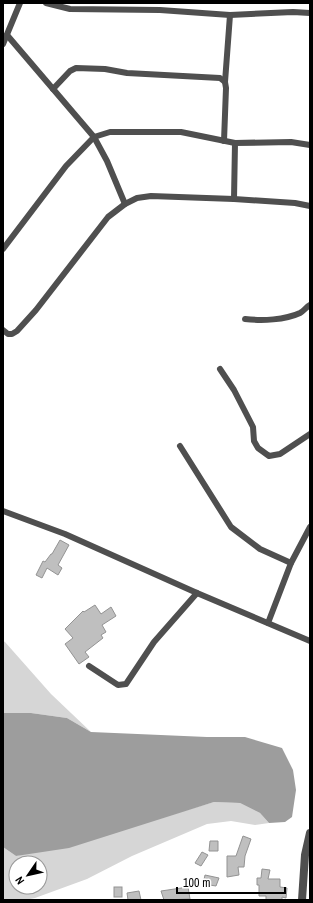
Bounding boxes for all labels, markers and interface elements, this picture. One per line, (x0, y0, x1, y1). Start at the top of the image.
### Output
north arrow (8, 855, 48, 895)
scale bar (177, 869, 285, 895)
text: N (12, 874, 27, 887)
text: 100 m (183, 875, 210, 891)

